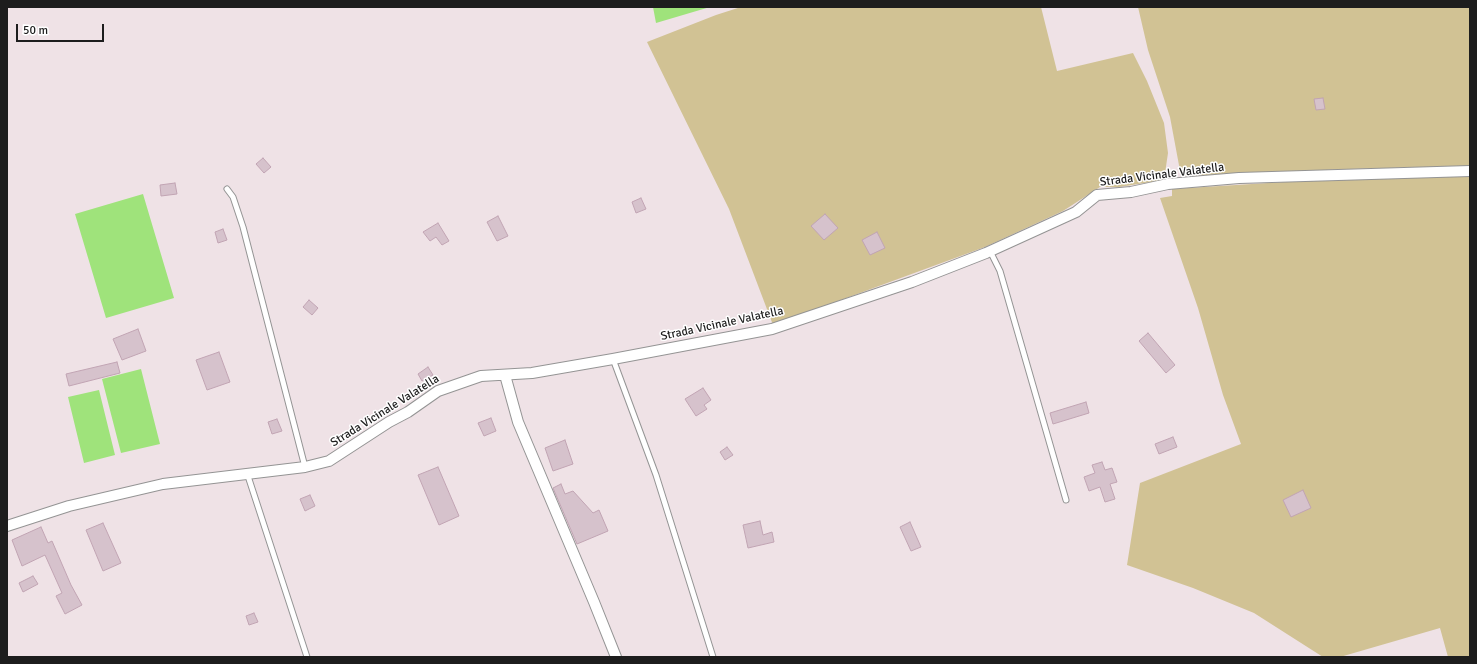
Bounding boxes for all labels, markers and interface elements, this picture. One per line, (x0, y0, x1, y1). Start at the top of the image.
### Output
scale bar (18, 16, 106, 42)
text: 50 m (23, 23, 48, 38)
street label: Strada Vicinale Valatella (1099, 160, 1225, 190)
street label: Strada Vicinale Valatella (659, 304, 785, 344)
street label: Strada Vicinale Valatella (328, 372, 442, 450)

